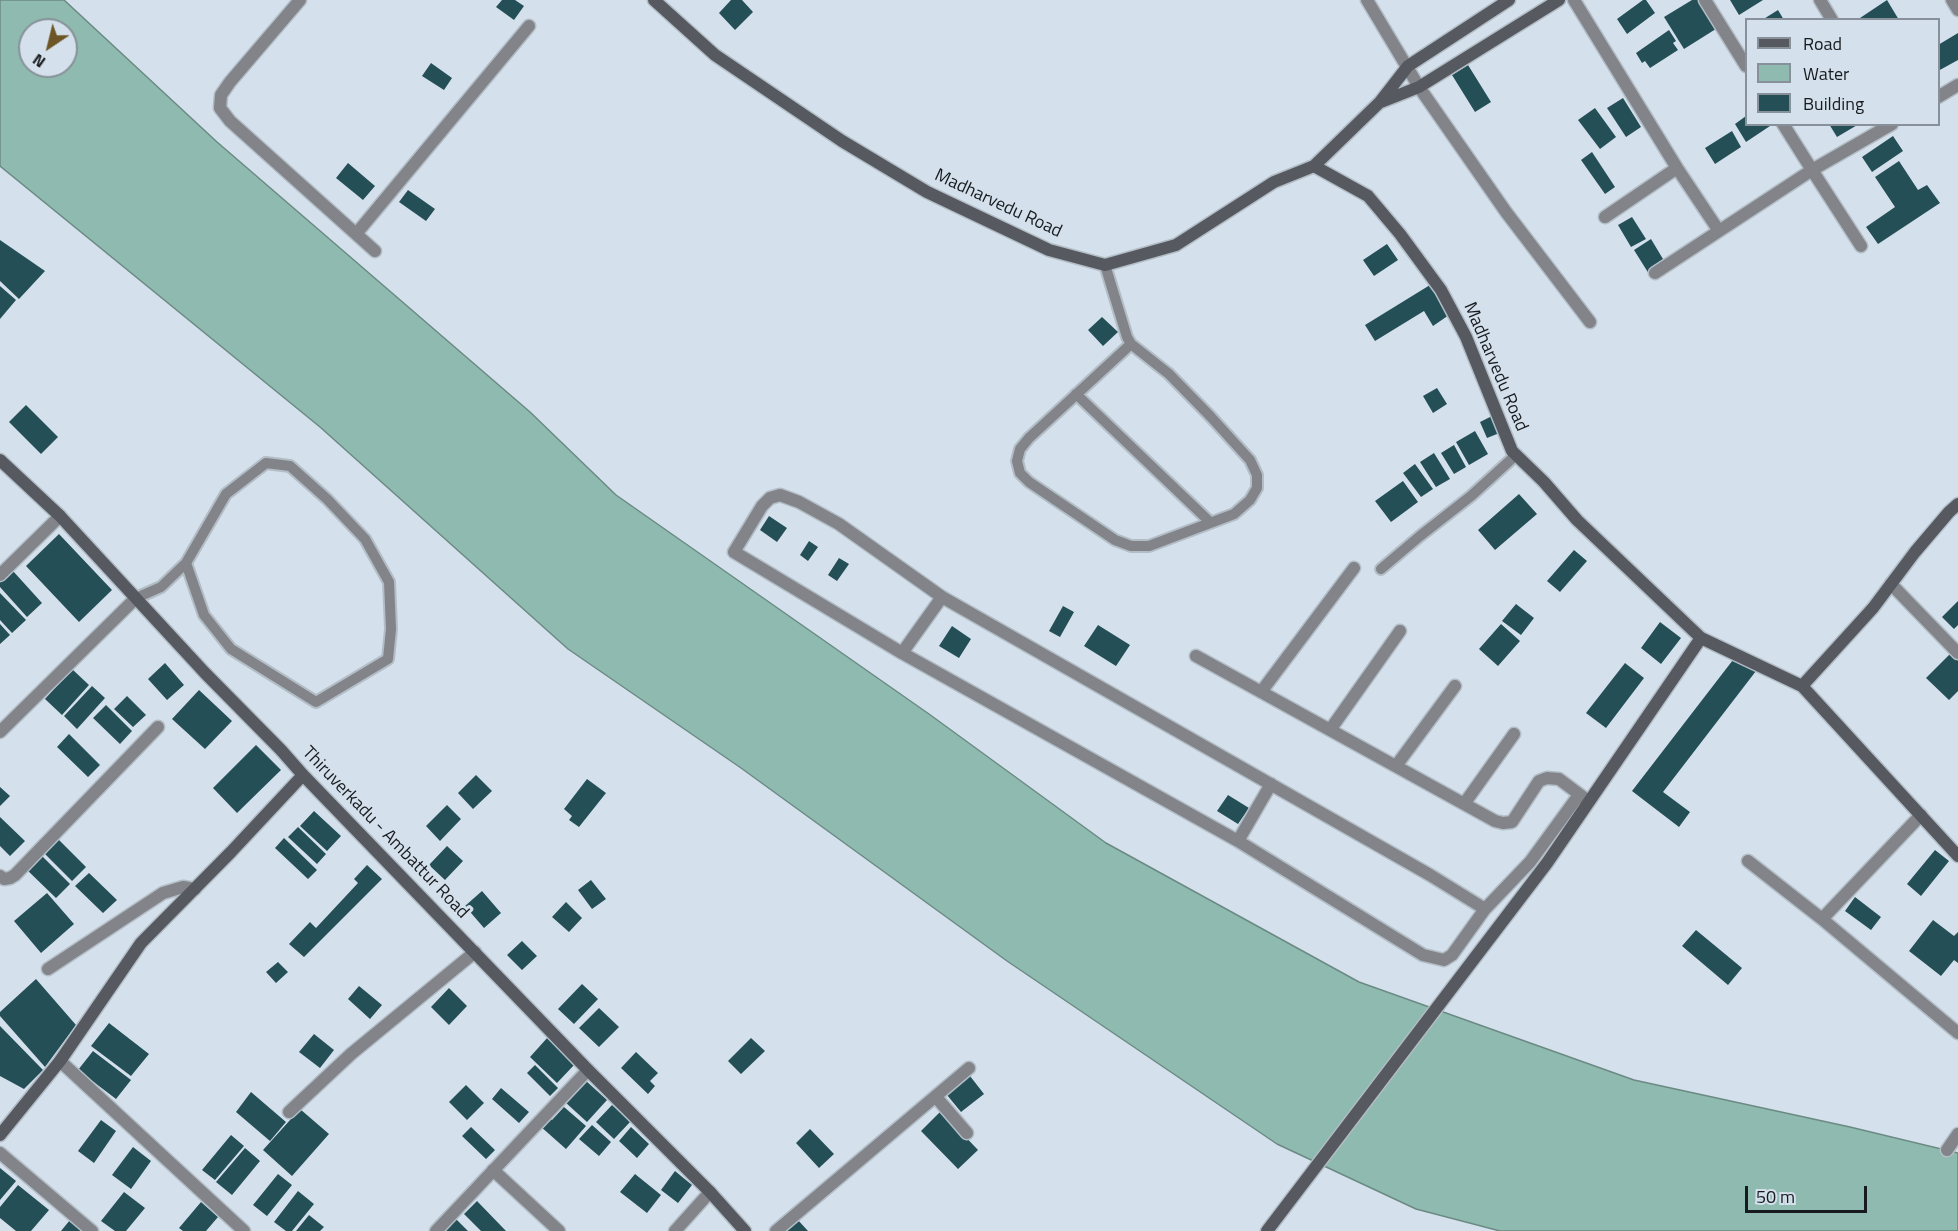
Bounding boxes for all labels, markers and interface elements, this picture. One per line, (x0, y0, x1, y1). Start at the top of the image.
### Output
north arrow (18, 18, 78, 78)
legend (1745, 18, 1940, 126)
text: Road (1803, 30, 1842, 57)
text: N (27, 48, 50, 74)
text: Water (1803, 60, 1849, 87)
text: Building (1803, 90, 1864, 117)
street label: Madharvedu Road (931, 165, 1065, 243)
street label: Madharvedu Road (1458, 299, 1532, 435)
street label: Thiruverkadu - Ambattur Road (297, 743, 473, 923)
scale bar (1748, 1174, 1870, 1212)
text: 50 m (1756, 1183, 1795, 1210)

